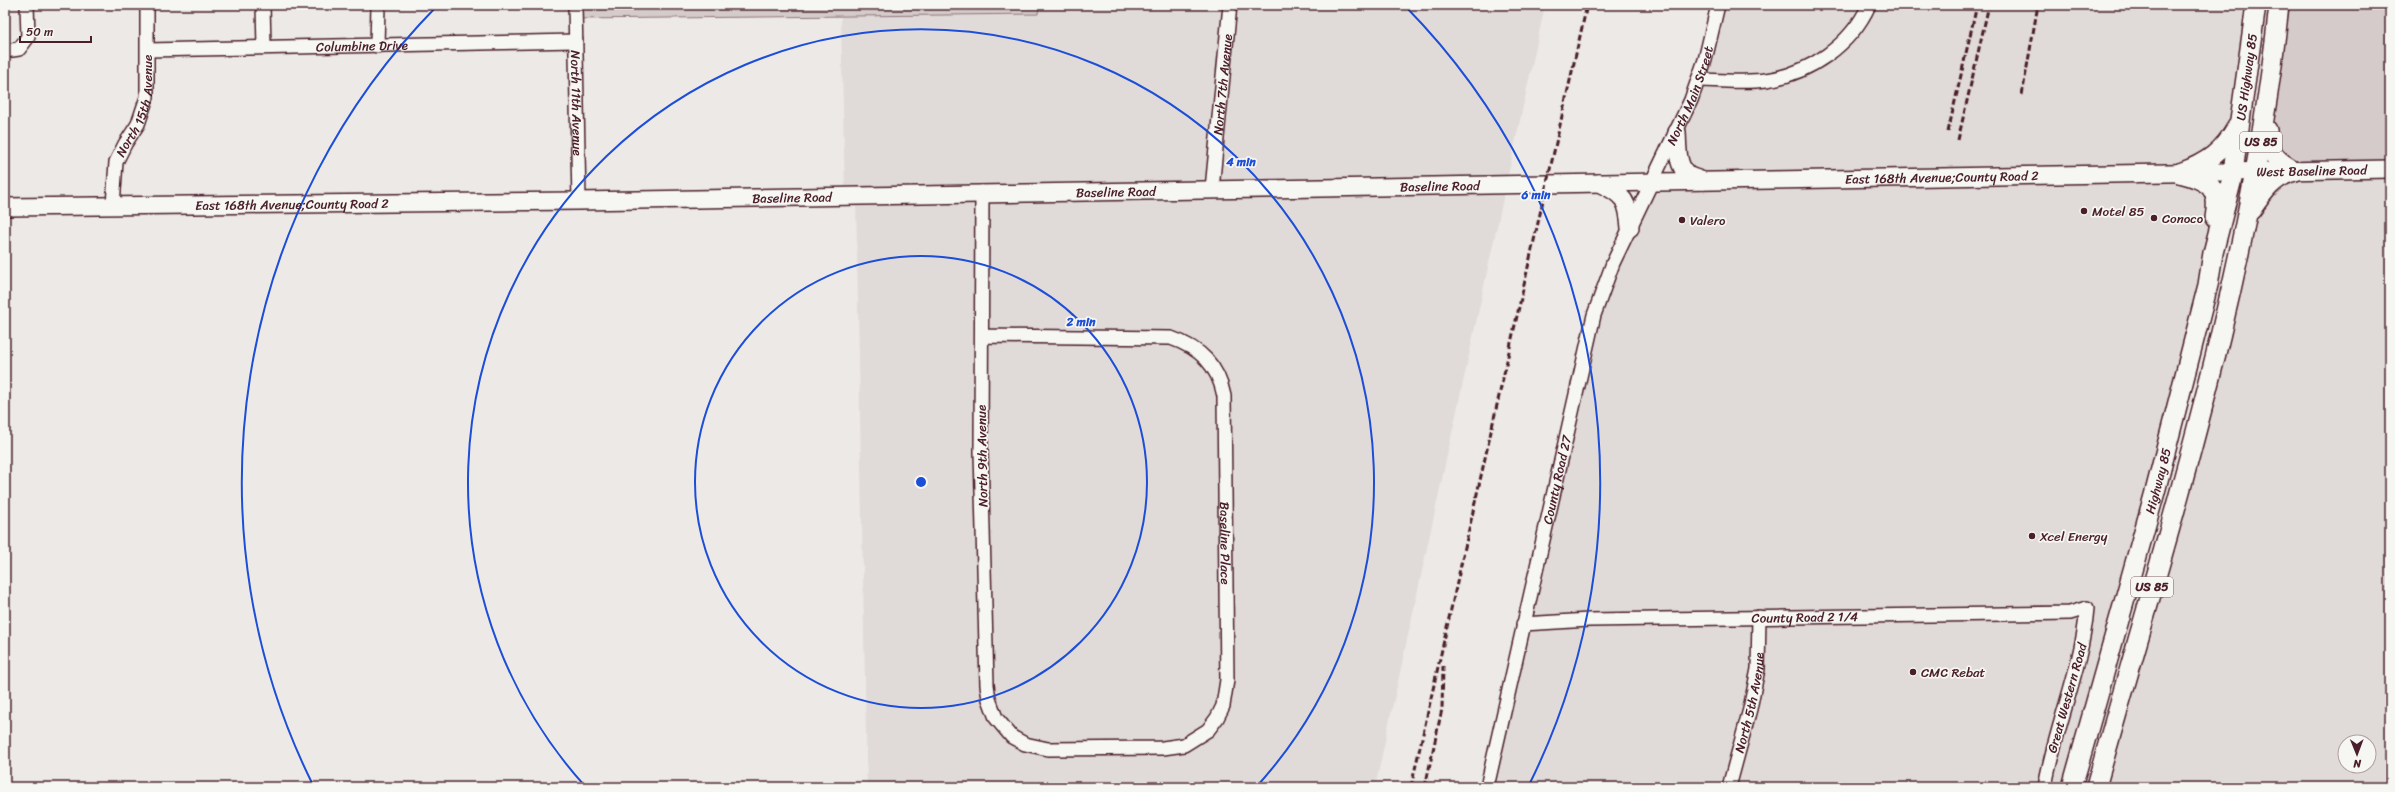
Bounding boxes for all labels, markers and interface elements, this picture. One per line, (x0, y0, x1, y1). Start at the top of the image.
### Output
scale bar (20, 18, 91, 44)
text: 50 m (26, 21, 53, 43)
street label: US Highway 85 (2229, 32, 2263, 122)
street label: Columbine Drive (316, 33, 408, 58)
street label: North 7th Avenue (1206, 33, 1239, 136)
street label: North Main Street (1660, 43, 1720, 149)
street label: North 11th Avenue (564, 50, 590, 156)
street label: North 15th Avenue (109, 55, 159, 161)
road number: US 85 (2240, 132, 2282, 152)
text: 4 min (1225, 151, 1256, 173)
street label: West Baseline Road (2256, 158, 2368, 183)
street label: East 168th Avenue;County Road 2 (1845, 164, 2039, 190)
street label: Baseline Road (1400, 174, 1481, 198)
street label: Baseline Road (1076, 179, 1157, 204)
text: 6 min (1521, 184, 1551, 206)
street label: Baseline Road (752, 185, 833, 209)
street label: East 168th Avenue;County Road 2 (195, 191, 389, 217)
place label: Motel 85 (2092, 200, 2144, 223)
marker: Motel 85 (2079, 206, 2089, 216)
place label: Conoco (2162, 207, 2204, 230)
place label: Valero (1690, 209, 1726, 232)
marker: Conoco (2149, 213, 2159, 223)
marker: Valero (1677, 215, 1687, 225)
text: 2 min (1065, 311, 1096, 333)
street label: North 9th Avenue (970, 405, 994, 507)
street label: County Road 27 (1535, 432, 1578, 526)
street label: Highway 85 (2138, 445, 2177, 517)
centre of rings (914, 475, 928, 489)
street label: Baseline Place (1214, 502, 1237, 585)
place label: Xcel Energy (2039, 525, 2108, 548)
marker: Xcel Energy (2027, 531, 2037, 541)
road number: US 85 (2131, 577, 2173, 597)
street label: County Road 2 1/4 (1751, 605, 1858, 629)
street label: Great Western Road (2040, 639, 2094, 756)
street label: North 5th Avenue (1727, 652, 1770, 755)
place label: CMC Rebat (1921, 661, 1986, 684)
marker: CMC Rebat (1908, 667, 1918, 677)
north arrow (2337, 734, 2377, 774)
text: N (2353, 754, 2362, 773)

